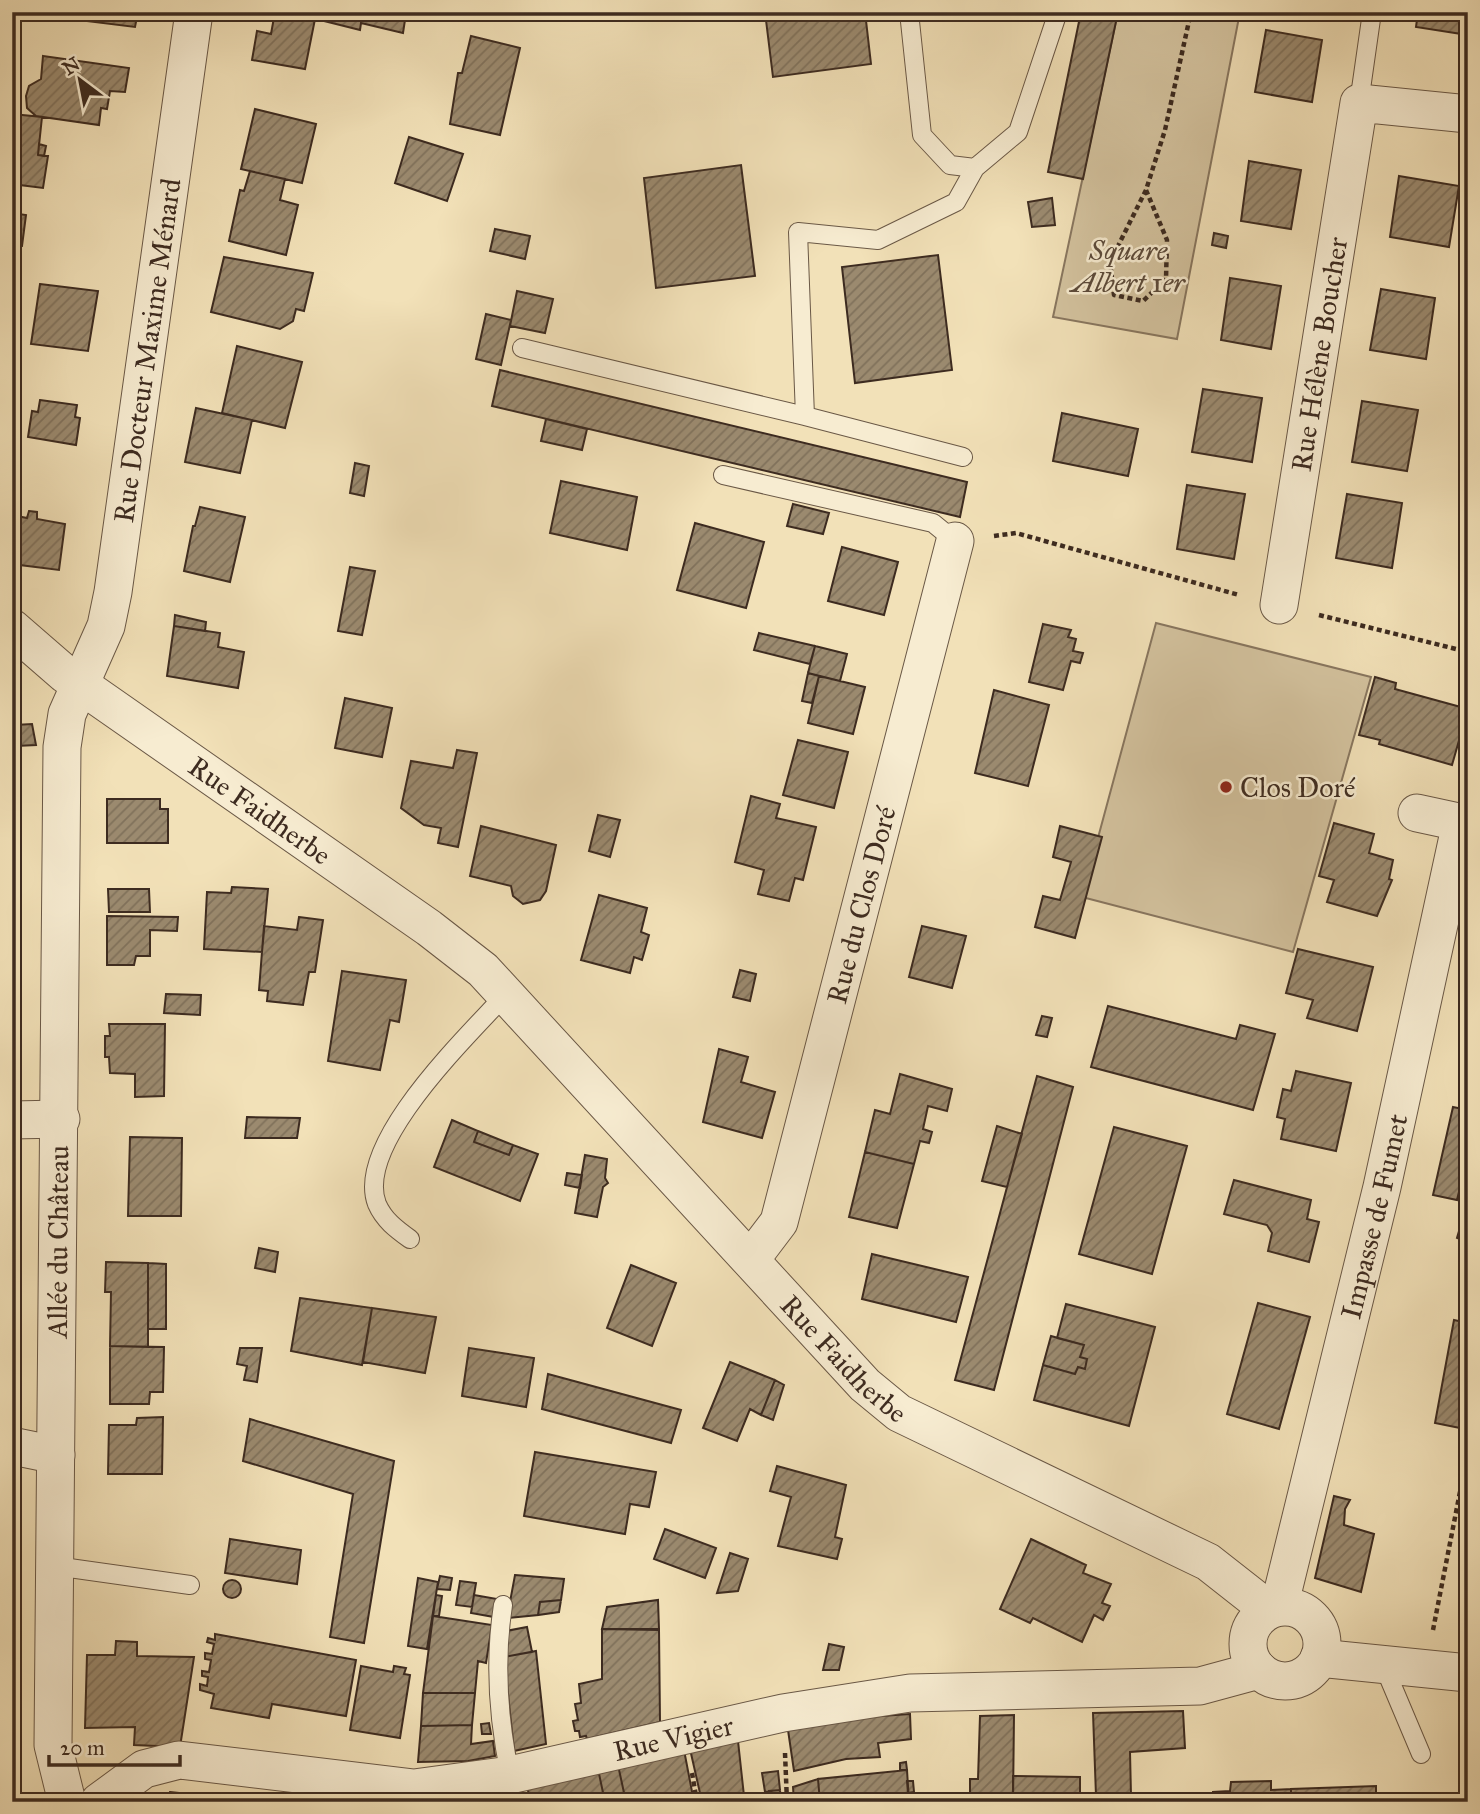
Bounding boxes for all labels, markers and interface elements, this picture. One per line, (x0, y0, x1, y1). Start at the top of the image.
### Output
north arrow (46, 46, 116, 116)
text: N (58, 52, 84, 80)
street label: Rue Docteur Maxime Ménard (106, 176, 189, 525)
park label: Square Albert 1er (1068, 233, 1186, 300)
street label: Rue Hélène Boucher (1284, 234, 1355, 474)
street label: Rue Faidherbe (182, 749, 338, 872)
place label: Clos Doré (1240, 770, 1356, 805)
marker: Clos Doré (1218, 779, 1234, 795)
street label: Rue du Clos Doré (819, 802, 904, 1007)
street label: Impasse de Fumet (1333, 1111, 1415, 1322)
street label: Allée du Château (40, 1145, 76, 1339)
street label: Rue Faidherbe (773, 1288, 914, 1430)
street label: Rue Vigier (610, 1708, 737, 1769)
scale bar (49, 1723, 180, 1767)
text: 20 m (60, 1735, 105, 1761)

